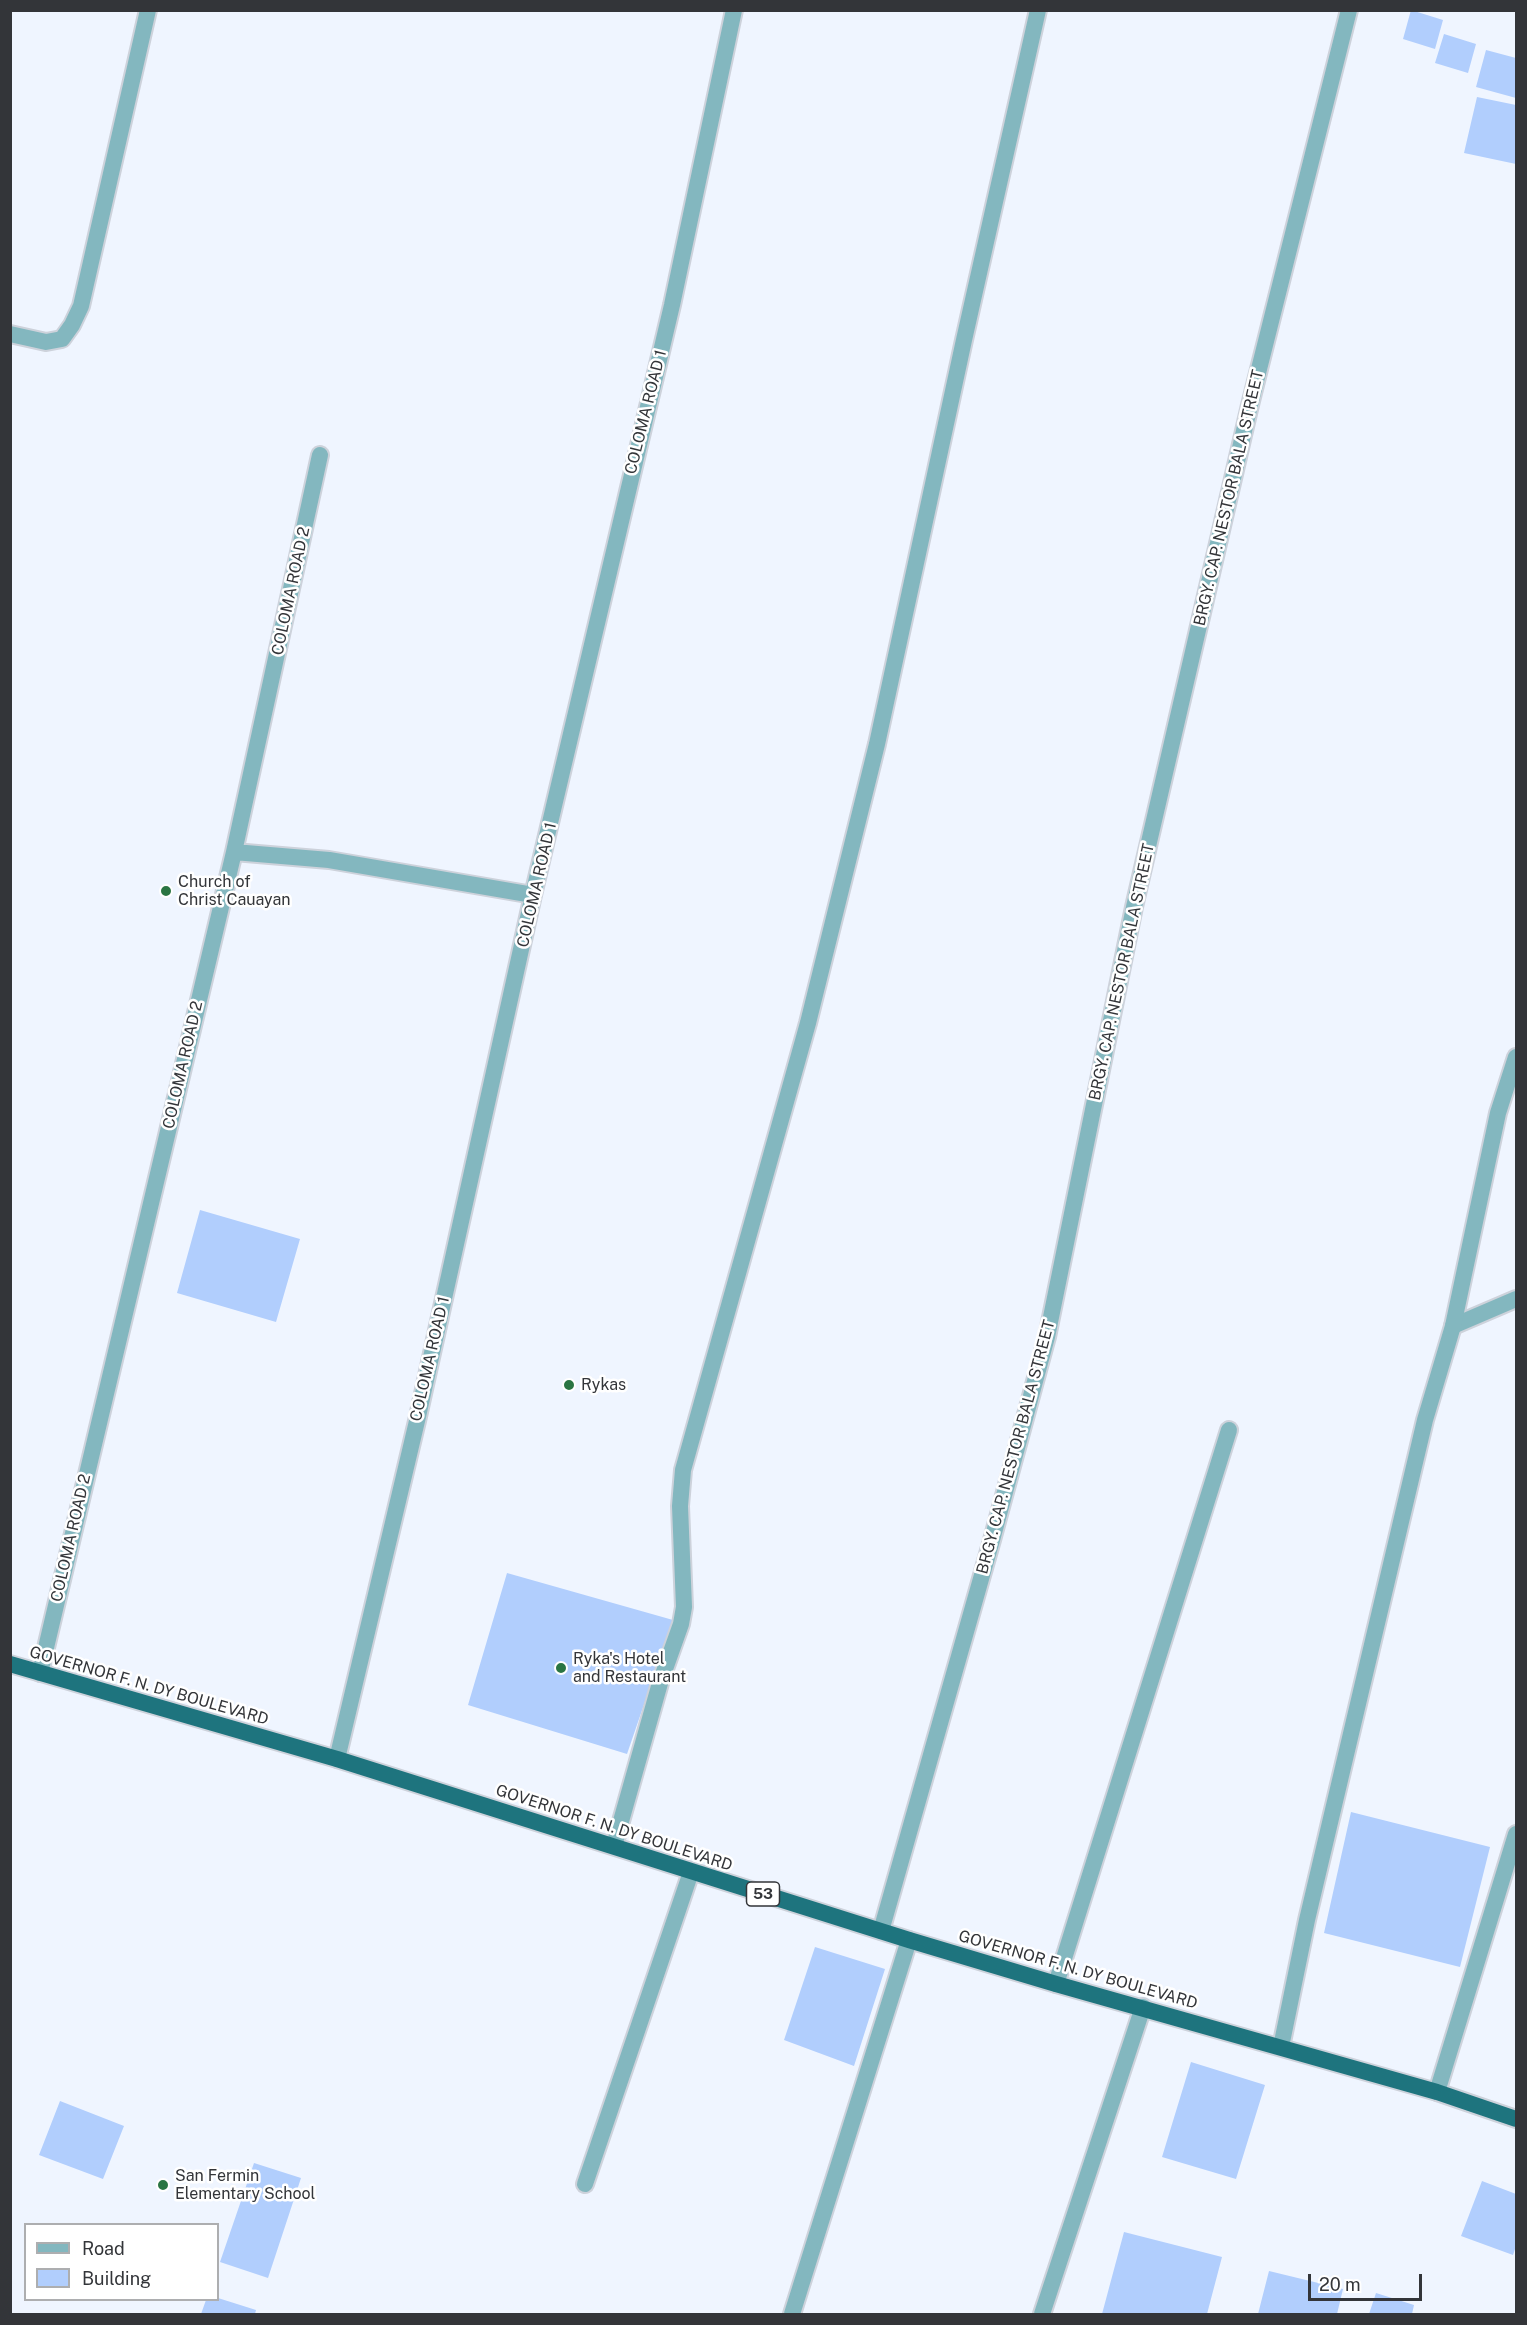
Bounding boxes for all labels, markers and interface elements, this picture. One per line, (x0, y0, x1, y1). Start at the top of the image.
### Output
street label: COLOMA ROAD 1 (621, 348, 671, 476)
street label: BRGY. CAP. NESTOR BALA STREET (1190, 368, 1268, 628)
street label: COLOMA ROAD 2 (268, 525, 314, 657)
street label: COLOMA ROAD 1 (513, 821, 561, 949)
street label: BRGY. CAP. NESTOR BALA STREET (1085, 842, 1159, 1102)
place label: Church of Christ Cauayan (178, 872, 291, 910)
marker: Church of Christ Cauayan (159, 884, 173, 898)
street label: COLOMA ROAD 2 (159, 999, 207, 1131)
street label: COLOMA ROAD 1 (406, 1295, 454, 1423)
street label: BRGY. CAP. NESTOR BALA STREET (973, 1318, 1059, 1576)
place label: Rykas (581, 1375, 626, 1395)
marker: Rykas (562, 1378, 576, 1392)
street label: COLOMA ROAD 2 (47, 1472, 95, 1604)
street label: GOVERNOR F. N. DY BOULEVARD (27, 1643, 271, 1729)
place label: Ryka's Hotel and Restaurant (573, 1649, 686, 1687)
marker: Ryka's Hotel and Restaurant (554, 1661, 568, 1675)
street label: GOVERNOR F. N. DY BOULEVARD (493, 1781, 735, 1875)
road number: 53 (746, 1882, 780, 1906)
street label: GOVERNOR F. N. DY BOULEVARD (956, 1927, 1200, 2013)
place label: San Fermin Elementary School (175, 2166, 315, 2204)
marker: San Fermin Elementary School (156, 2178, 170, 2192)
legend (24, 2223, 219, 2301)
text: Road (82, 2238, 125, 2259)
scale bar (1311, 2262, 1425, 2300)
text: Building (82, 2268, 151, 2289)
text: 20 m (1319, 2274, 1361, 2295)

